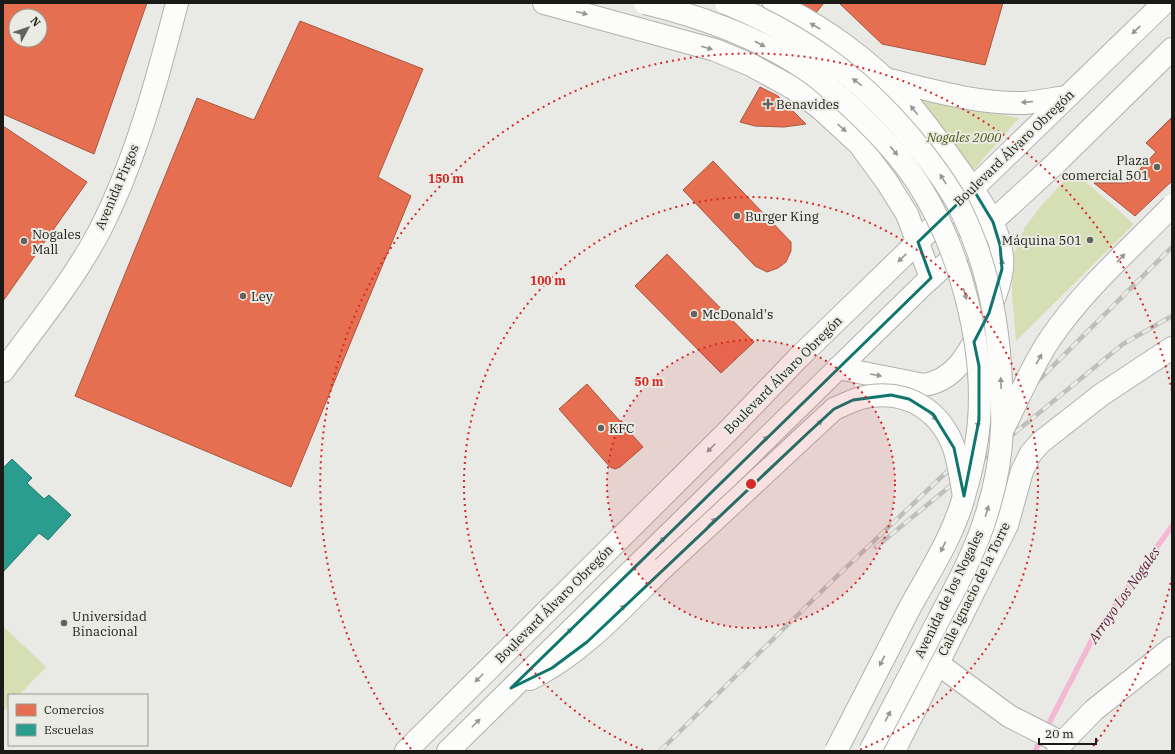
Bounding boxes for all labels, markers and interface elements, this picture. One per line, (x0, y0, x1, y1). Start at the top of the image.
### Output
north arrow (8, 8, 48, 48)
one-way arrow (576, 10, 588, 16)
text: N (28, 14, 44, 30)
one-way arrow (809, 22, 821, 29)
one-way arrow (1131, 25, 1141, 35)
one-way arrow (754, 41, 766, 47)
one-way arrow (701, 45, 713, 51)
one-way arrow (852, 78, 863, 86)
street label: Boulevard Álvaro Obregón (950, 86, 1078, 210)
place label: Benavides (776, 96, 839, 113)
marker: Benavides (763, 99, 773, 109)
one-way arrow (1021, 99, 1033, 106)
one-way arrow (909, 104, 918, 115)
one-way arrow (836, 123, 847, 132)
park label: Nogales 2000 (926, 129, 1002, 146)
street label: Avenida Pirgos (91, 142, 143, 232)
one-way arrow (889, 145, 898, 156)
place label: Plaza comercial 501 (1062, 152, 1149, 184)
marker: Plaza comercial 501 (1152, 162, 1162, 172)
text: 150 m (428, 171, 464, 186)
one-way arrow (939, 174, 946, 185)
place label: Burger King (745, 208, 819, 225)
marker: Burger King (732, 211, 742, 221)
place label: Nogales Mall (32, 226, 81, 258)
place label: Máquina 501 (1002, 232, 1082, 249)
marker: Máquina 501 (1085, 235, 1095, 245)
marker: Nogales Mall (19, 236, 29, 246)
one-way arrow (897, 253, 907, 262)
one-way arrow (1116, 253, 1126, 263)
one-way arrow (998, 259, 1005, 271)
text: 100 m (530, 273, 566, 288)
place label: Ley (251, 288, 273, 305)
one-way arrow (962, 288, 968, 300)
marker: Ley (238, 291, 248, 301)
place label: McDonald's (702, 306, 773, 323)
marker: McDonald's (689, 309, 699, 319)
street label: Boulevard Álvaro Obregón (720, 312, 846, 438)
one-way arrow (1036, 353, 1043, 365)
one-way arrow (870, 372, 883, 378)
text: 50 m (635, 374, 664, 389)
one-way arrow (998, 376, 1004, 389)
one-way arrow (929, 411, 938, 421)
one-way arrow (975, 416, 982, 428)
place label: KFC (609, 420, 635, 437)
one-way arrow (813, 420, 822, 429)
marker: KFC (596, 423, 606, 433)
one-way arrow (759, 435, 769, 445)
one-way arrow (706, 443, 716, 453)
centre of rings (744, 477, 758, 491)
one-way arrow (984, 505, 990, 517)
one-way arrow (707, 517, 717, 527)
street label: Calle Ignacio de la Torre (934, 519, 1014, 659)
street label: Avenida de los Nogales (911, 527, 987, 661)
one-way arrow (656, 536, 666, 546)
street label: Boulevard Álvaro Obregón (491, 541, 617, 667)
one-way arrow (940, 541, 946, 552)
water label: Arroyo Los Nogales (1084, 543, 1164, 647)
one-way arrow (616, 604, 626, 614)
place label: Universidad Binacional (72, 608, 147, 640)
marker: Universidad Binacional (59, 618, 69, 628)
one-way arrow (563, 627, 573, 637)
one-way arrow (879, 656, 885, 667)
one-way arrow (475, 673, 484, 683)
legend (8, 694, 148, 746)
text: Comercios (44, 702, 104, 717)
one-way arrow (885, 711, 891, 722)
one-way arrow (471, 718, 481, 728)
scale bar (1039, 720, 1096, 746)
text: Escuelas (44, 722, 94, 737)
text: 20 m (1045, 726, 1074, 741)

